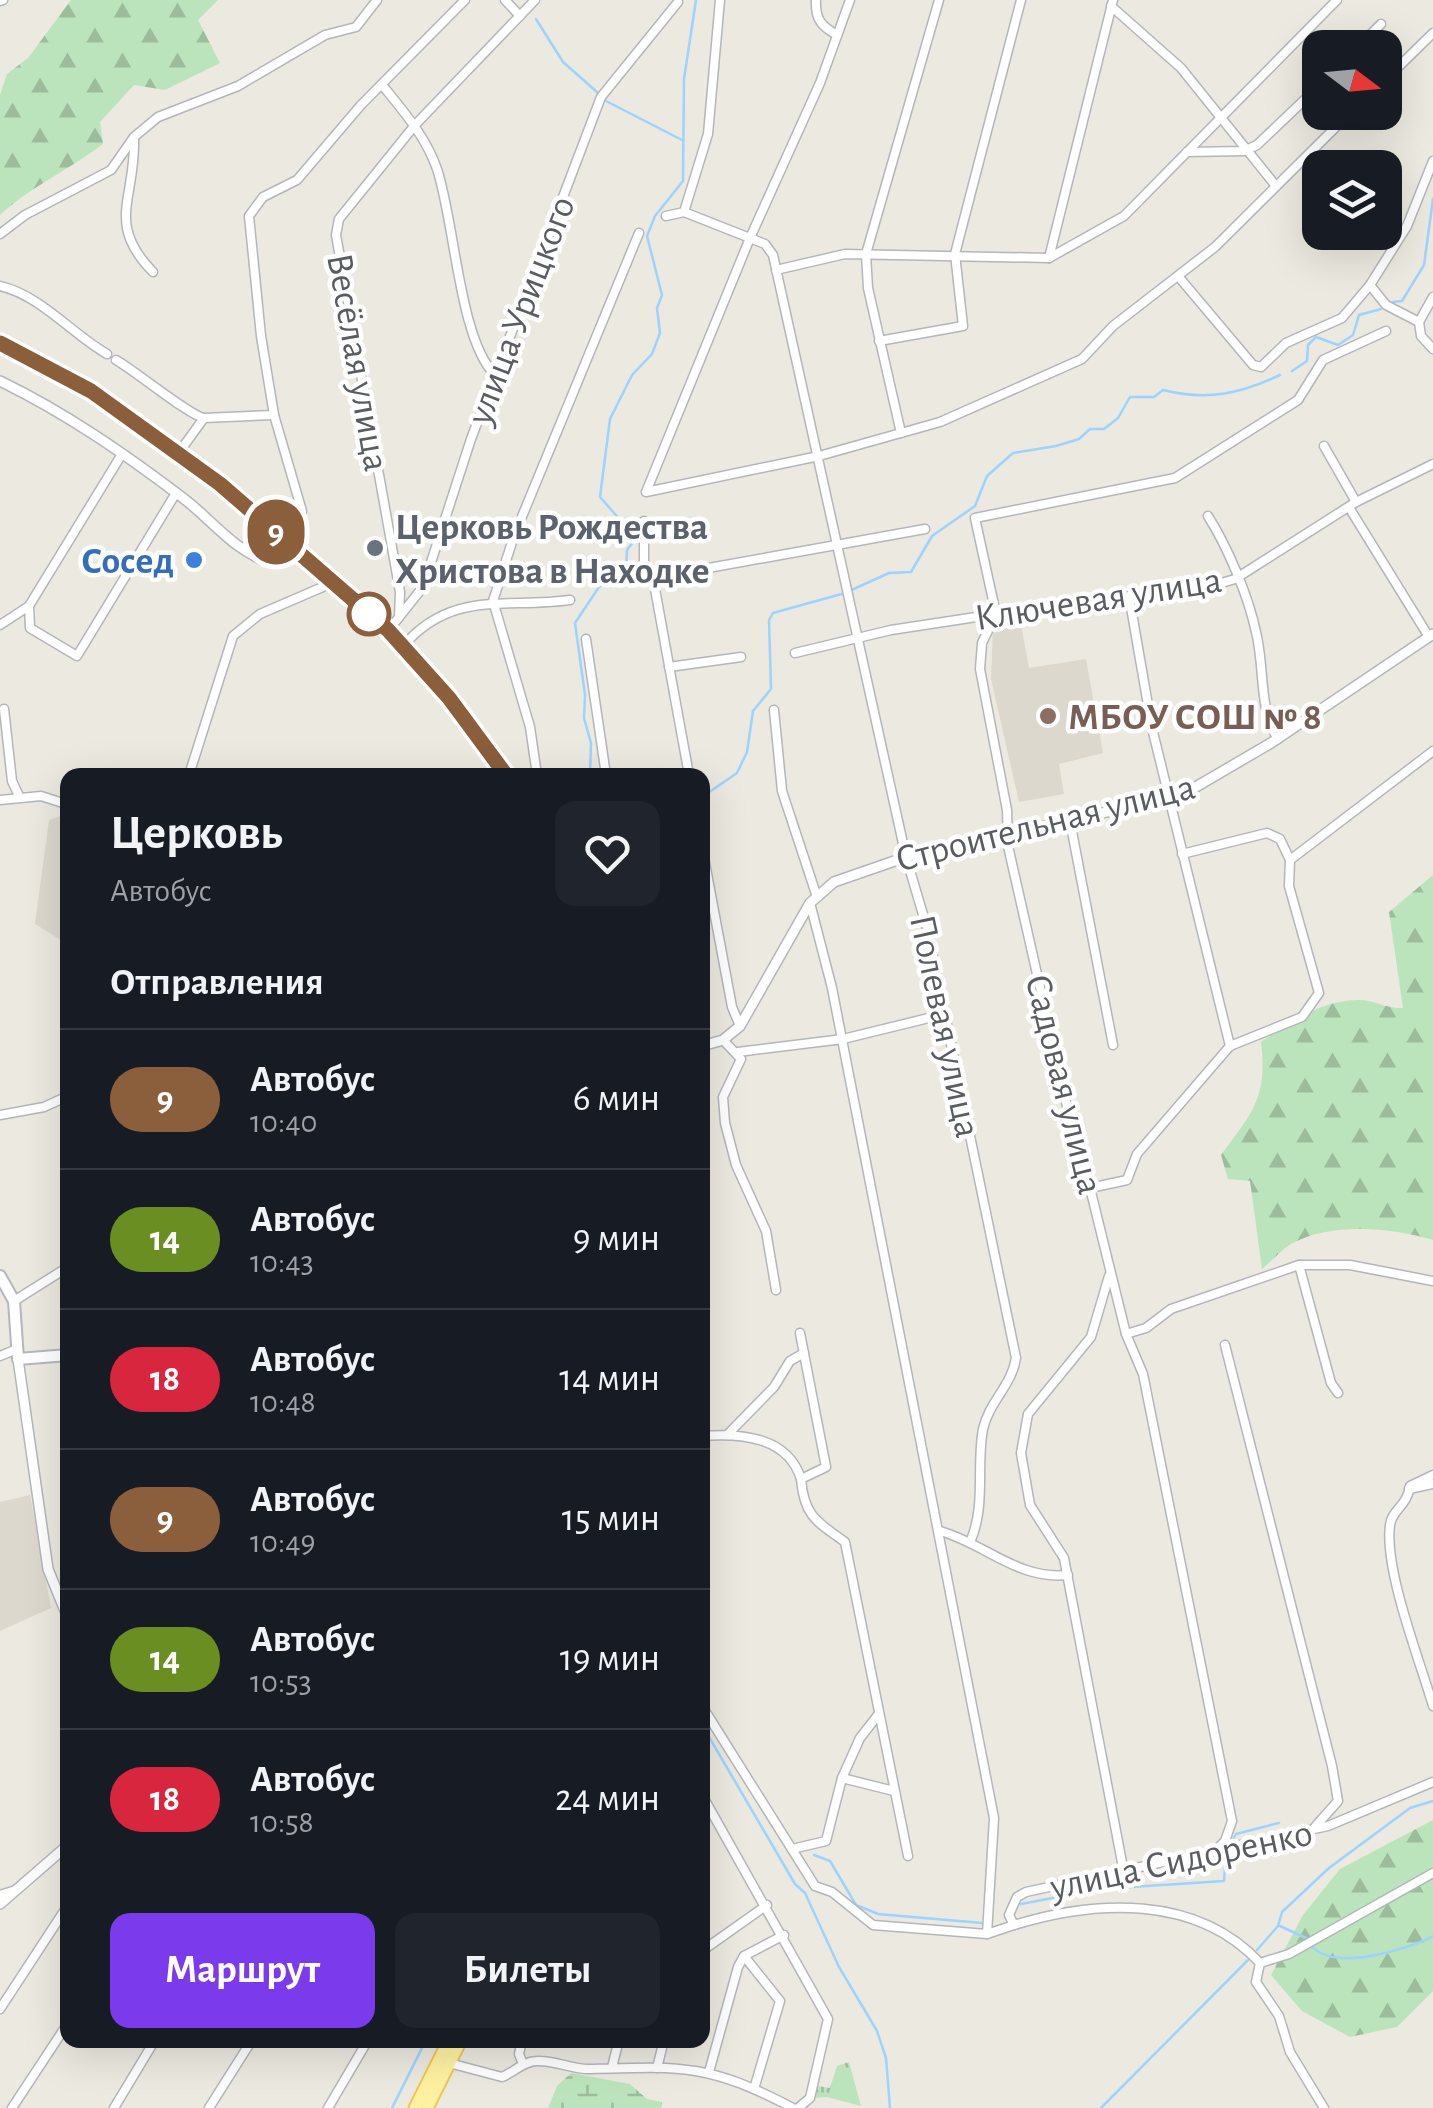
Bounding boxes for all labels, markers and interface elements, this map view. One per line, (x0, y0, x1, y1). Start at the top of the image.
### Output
north arrow (1302, 30, 1402, 130)
map controls (1302, 30, 1402, 250)
button: layers (1302, 150, 1402, 250)
street label: улица Урицкого (461, 192, 583, 431)
street label: Весёлая улица (319, 250, 395, 474)
line badge: 9 (244, 500, 308, 564)
place label: Церковь Рождества Христова в Находке (395, 509, 710, 591)
text: 9 (268, 515, 284, 550)
marker: Церковь Рождества Христова в Находке (364, 537, 386, 559)
place label: Сосед (81, 543, 174, 581)
marker: Сосед (183, 549, 205, 571)
street label: Ключевая улица (972, 562, 1224, 638)
unlabelled marker (348, 593, 390, 635)
place label: МБОУ СОШ № 8 (1068, 699, 1322, 737)
marker: МБОУ СОШ № 8 (1037, 705, 1059, 727)
street label: Строительная улица (892, 768, 1199, 879)
button: heart (555, 801, 660, 906)
text: Церковь (110, 810, 283, 858)
text: Автобус (110, 875, 212, 907)
street label: Полевая улица (902, 912, 986, 1141)
text: Отправления (110, 964, 324, 1002)
street label: Садовая улица (1017, 971, 1109, 1198)
text: Автобус (250, 1061, 375, 1099)
text: 6 мин (573, 1080, 660, 1118)
text: 9 (157, 1082, 173, 1117)
text: 10:40 (250, 1106, 318, 1138)
text: Автобус (250, 1201, 375, 1239)
text: 9 мин (573, 1220, 660, 1258)
text: 14 (150, 1222, 180, 1257)
text: 10:43 (250, 1246, 314, 1278)
text: Автобус (250, 1341, 375, 1379)
text: 14 мин (559, 1360, 660, 1398)
text: 18 (150, 1362, 180, 1397)
text: 10:48 (250, 1386, 316, 1418)
text: Автобус (250, 1481, 375, 1519)
text: 15 мин (562, 1500, 660, 1538)
text: 9 (157, 1502, 173, 1537)
text: 10:49 (250, 1526, 316, 1558)
text: Автобус (250, 1621, 375, 1659)
text: 19 мин (560, 1640, 660, 1678)
text: 14 (150, 1642, 180, 1677)
text: 10:53 (250, 1666, 312, 1698)
text: Автобус (250, 1761, 375, 1799)
text: 24 мин (555, 1780, 660, 1818)
text: 18 (150, 1782, 180, 1817)
text: 10:58 (250, 1806, 314, 1838)
street label: улица Сидоренко (1046, 1815, 1316, 1908)
button: Маршрут (110, 1913, 375, 2028)
button: Билеты (395, 1913, 660, 2028)

